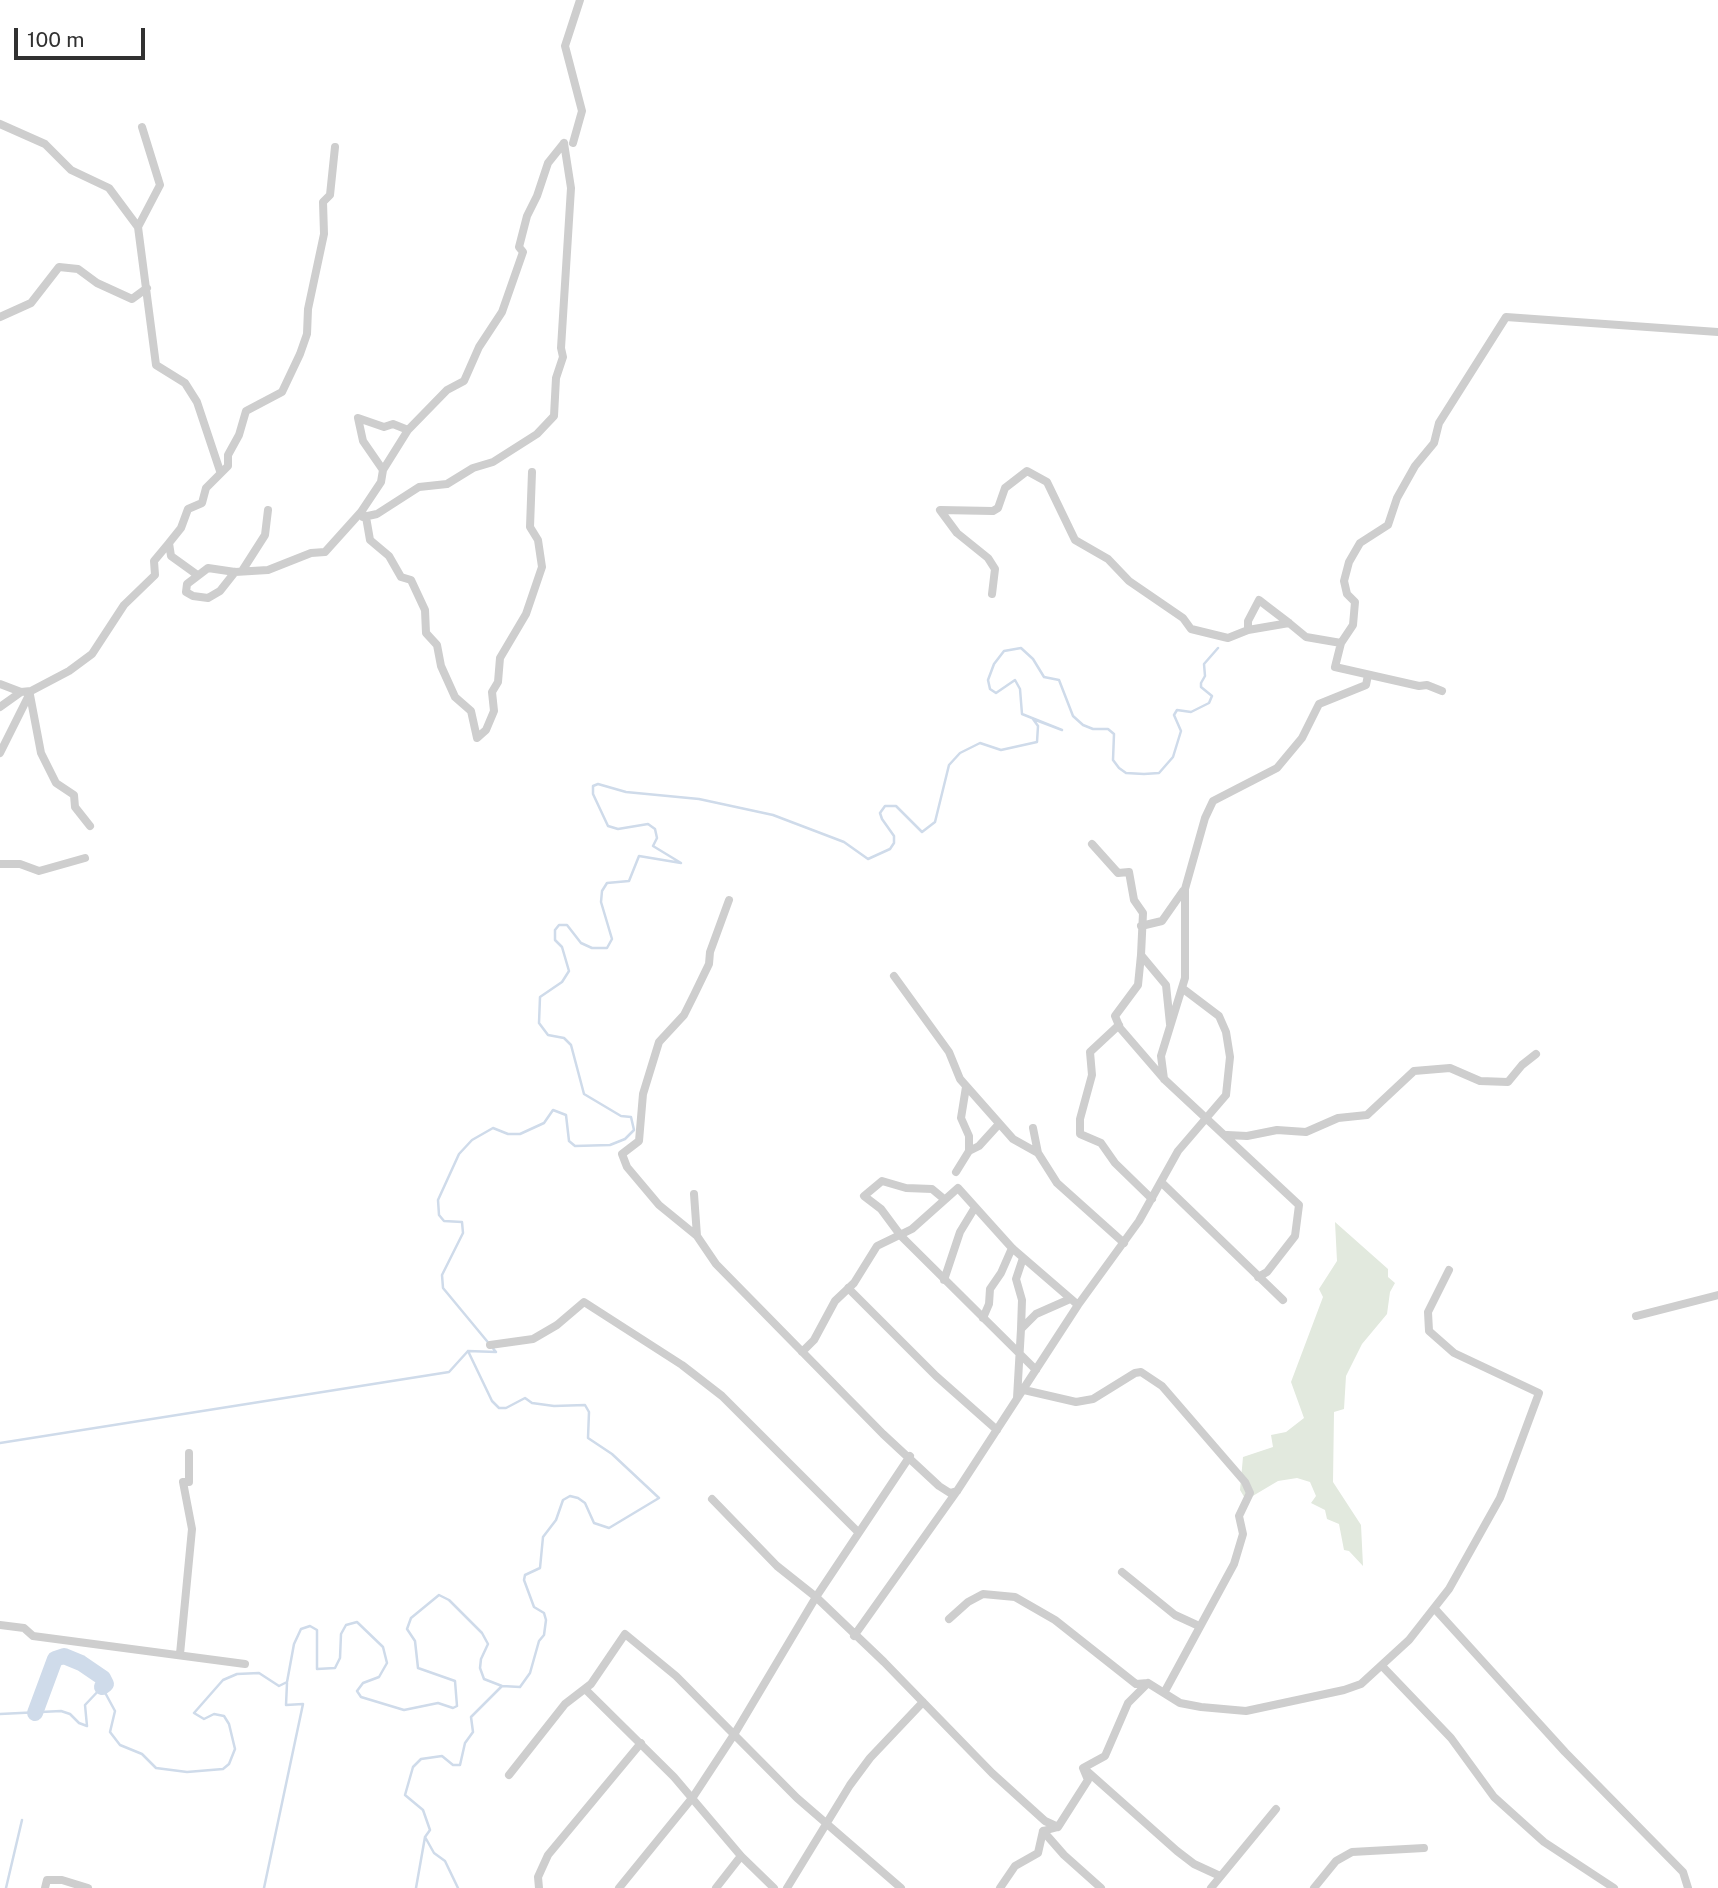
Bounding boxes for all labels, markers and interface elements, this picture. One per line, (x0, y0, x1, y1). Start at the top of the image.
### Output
scale bar (18, 14, 149, 58)
text: 100 m (27, 27, 84, 52)

